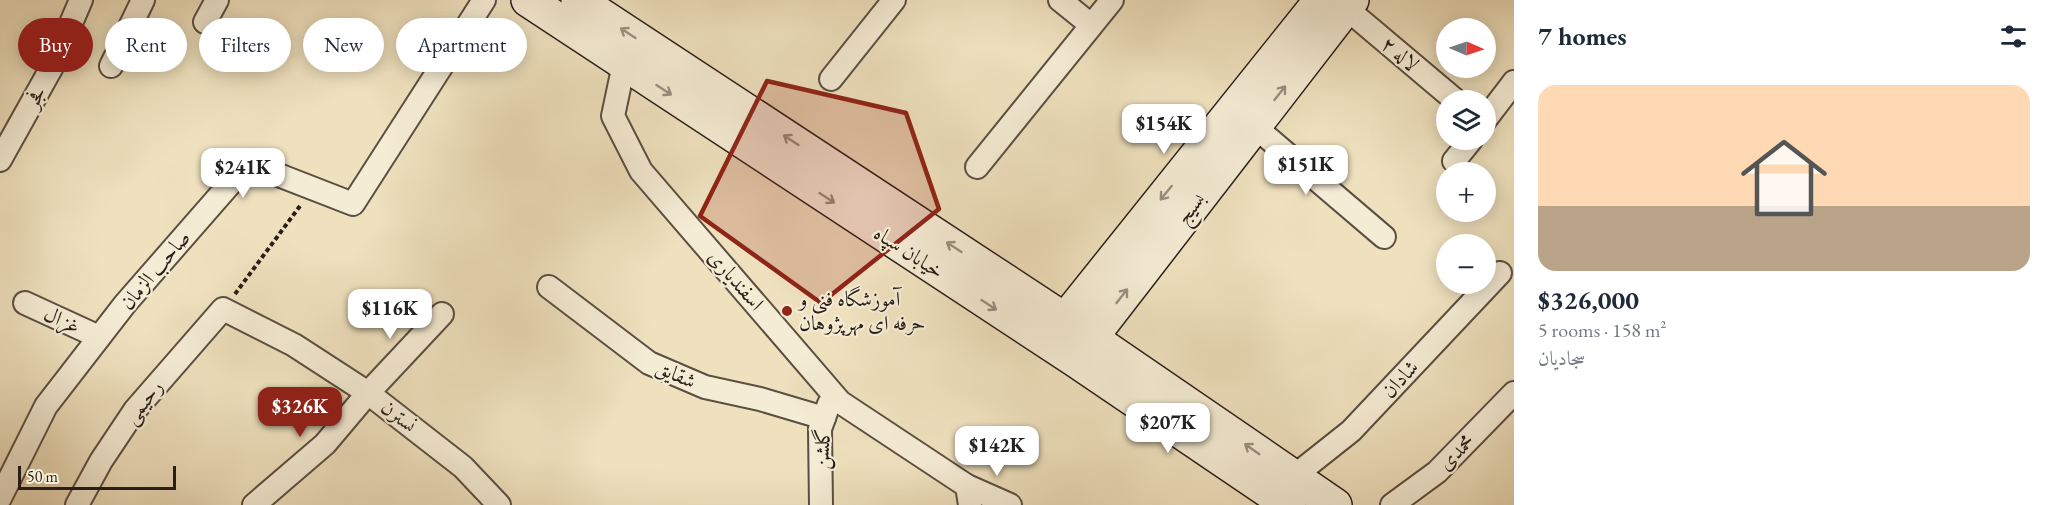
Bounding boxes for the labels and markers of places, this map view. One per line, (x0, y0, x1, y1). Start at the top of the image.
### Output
pin: $154K (1122, 104, 1206, 155)
pin: $151K (1264, 145, 1348, 196)
pin: $241K (201, 148, 285, 199)
place label: آموزشگاه فنی و حرفه ای مهرپژوهان (797, 285, 925, 337)
pin: $116K (348, 289, 432, 340)
marker: آموزشگاه فنی و حرفه ای مهرپژوهان (780, 304, 794, 318)
pin: $326K (258, 387, 342, 438)
pin: $207K (1126, 403, 1210, 454)
pin: $142K (955, 426, 1039, 477)

